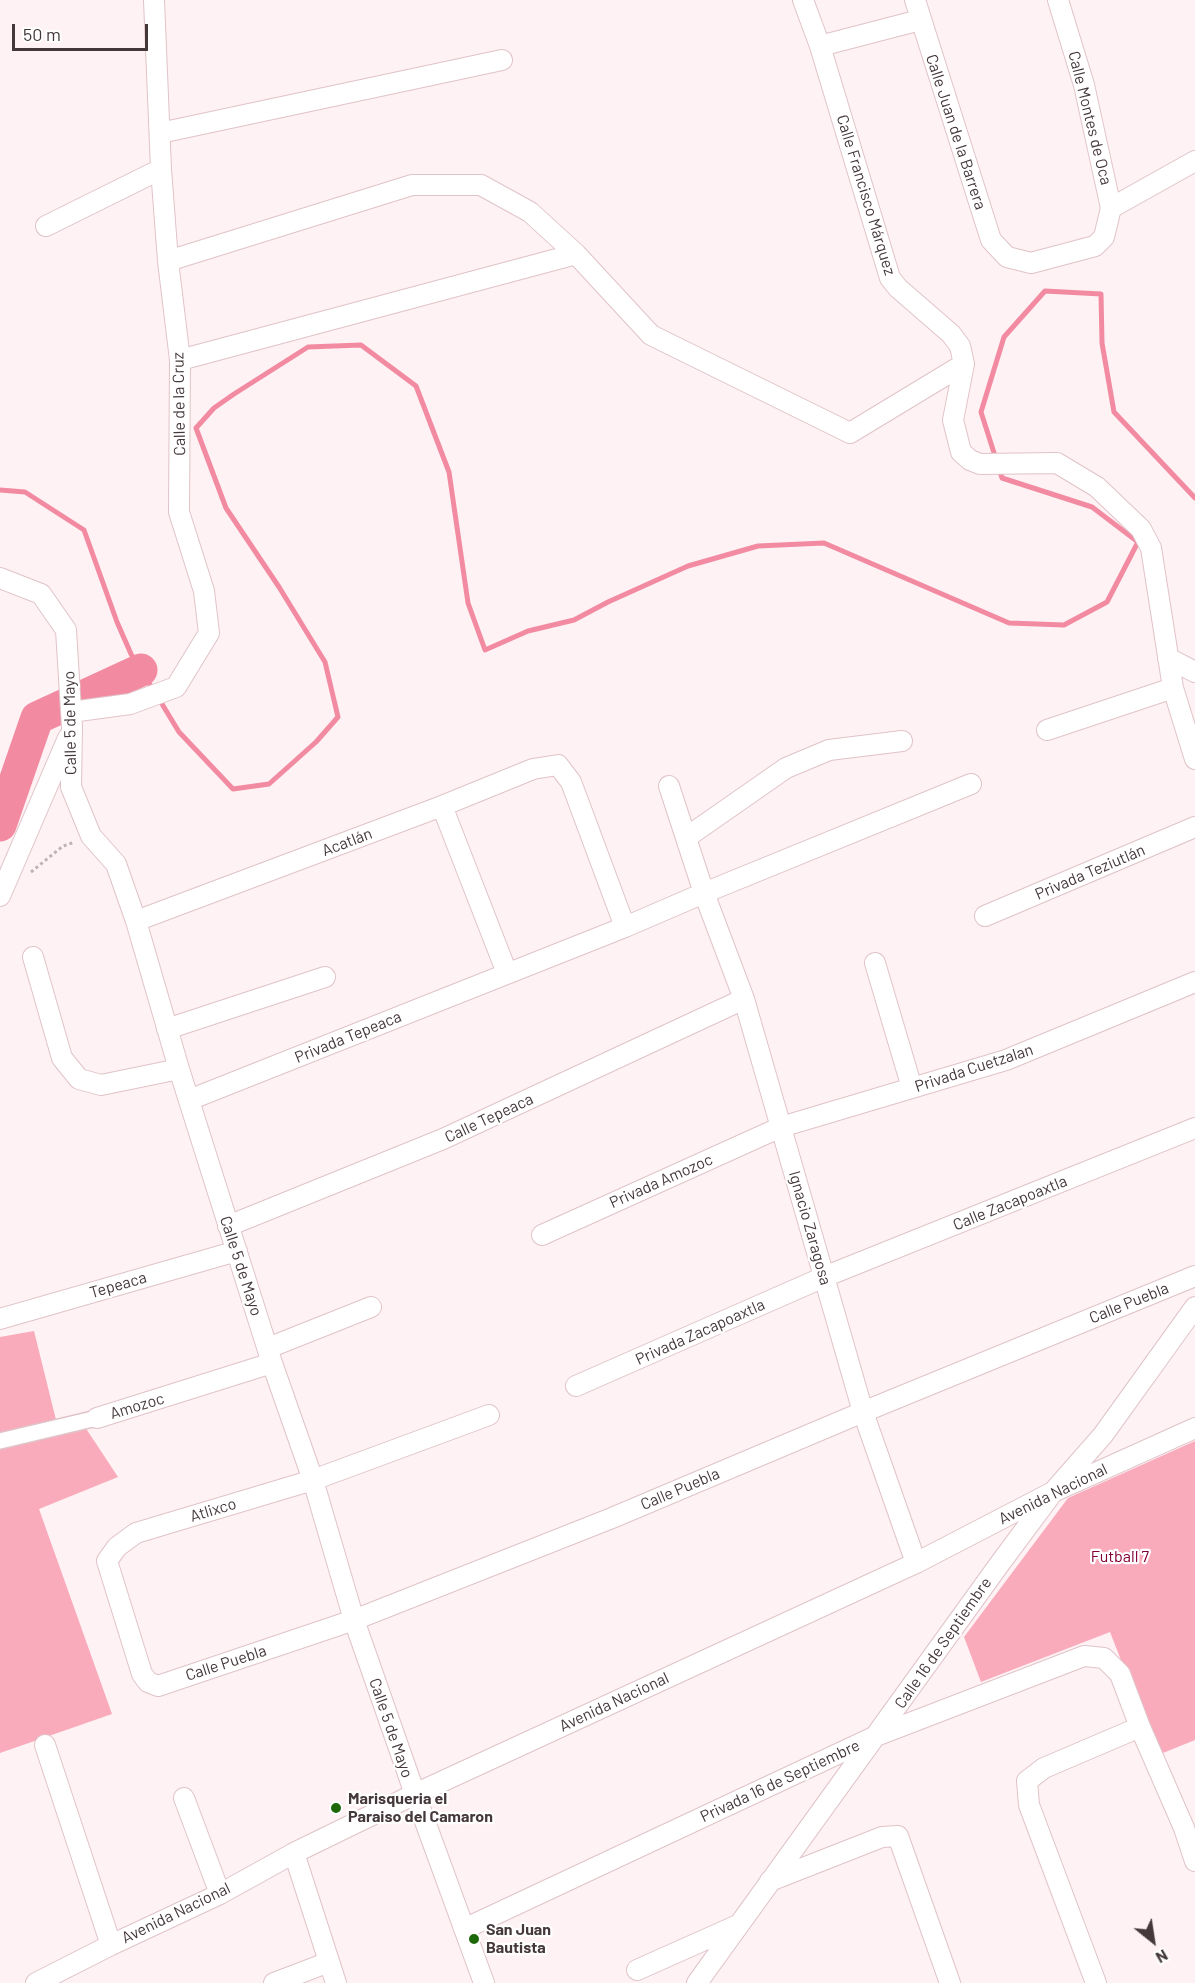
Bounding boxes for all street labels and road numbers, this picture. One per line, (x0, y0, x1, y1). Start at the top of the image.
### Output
street label: Calle Montes de Oca (1064, 49, 1116, 187)
street label: Calle Juan de la Barrera (922, 52, 990, 212)
street label: Calle Francisco Márquez (832, 112, 900, 278)
street label: Calle de la Cruz (168, 352, 190, 456)
street label: Calle 5 de Mayo (59, 671, 81, 775)
street label: Acatlán (319, 824, 375, 860)
street label: Privada Teziutlán (1032, 840, 1148, 904)
street label: Privada Tepeaca (292, 1007, 404, 1067)
street label: Privada Cuetzalan (912, 1040, 1036, 1096)
street label: Calle Tepeaca (442, 1089, 536, 1147)
street label: Privada Amozoc (606, 1150, 716, 1212)
street label: Ignacio Zaragosa (785, 1169, 835, 1287)
street label: Calle Zacapoaxtla (950, 1171, 1070, 1235)
street label: Calle 5 de Mayo (216, 1214, 266, 1318)
street label: Tepeaca (87, 1268, 149, 1302)
street label: Calle Puebla (1086, 1278, 1172, 1328)
street label: Privada Zacapoaxtla (632, 1295, 768, 1369)
street label: Amozoc (108, 1389, 166, 1423)
street label: Avenida Nacional (996, 1459, 1110, 1529)
street label: Calle Puebla (638, 1464, 722, 1514)
street label: Atlixco (188, 1494, 238, 1526)
street label: Calle 16 de Septiembre (890, 1574, 996, 1712)
street label: Calle Puebla (183, 1641, 269, 1685)
street label: Avenida Nacional (556, 1668, 672, 1736)
street label: Calle 5 de Mayo (365, 1676, 417, 1780)
street label: Privada 16 de Septiembre (697, 1736, 863, 1826)
street label: Avenida Nacional (119, 1878, 233, 1948)

